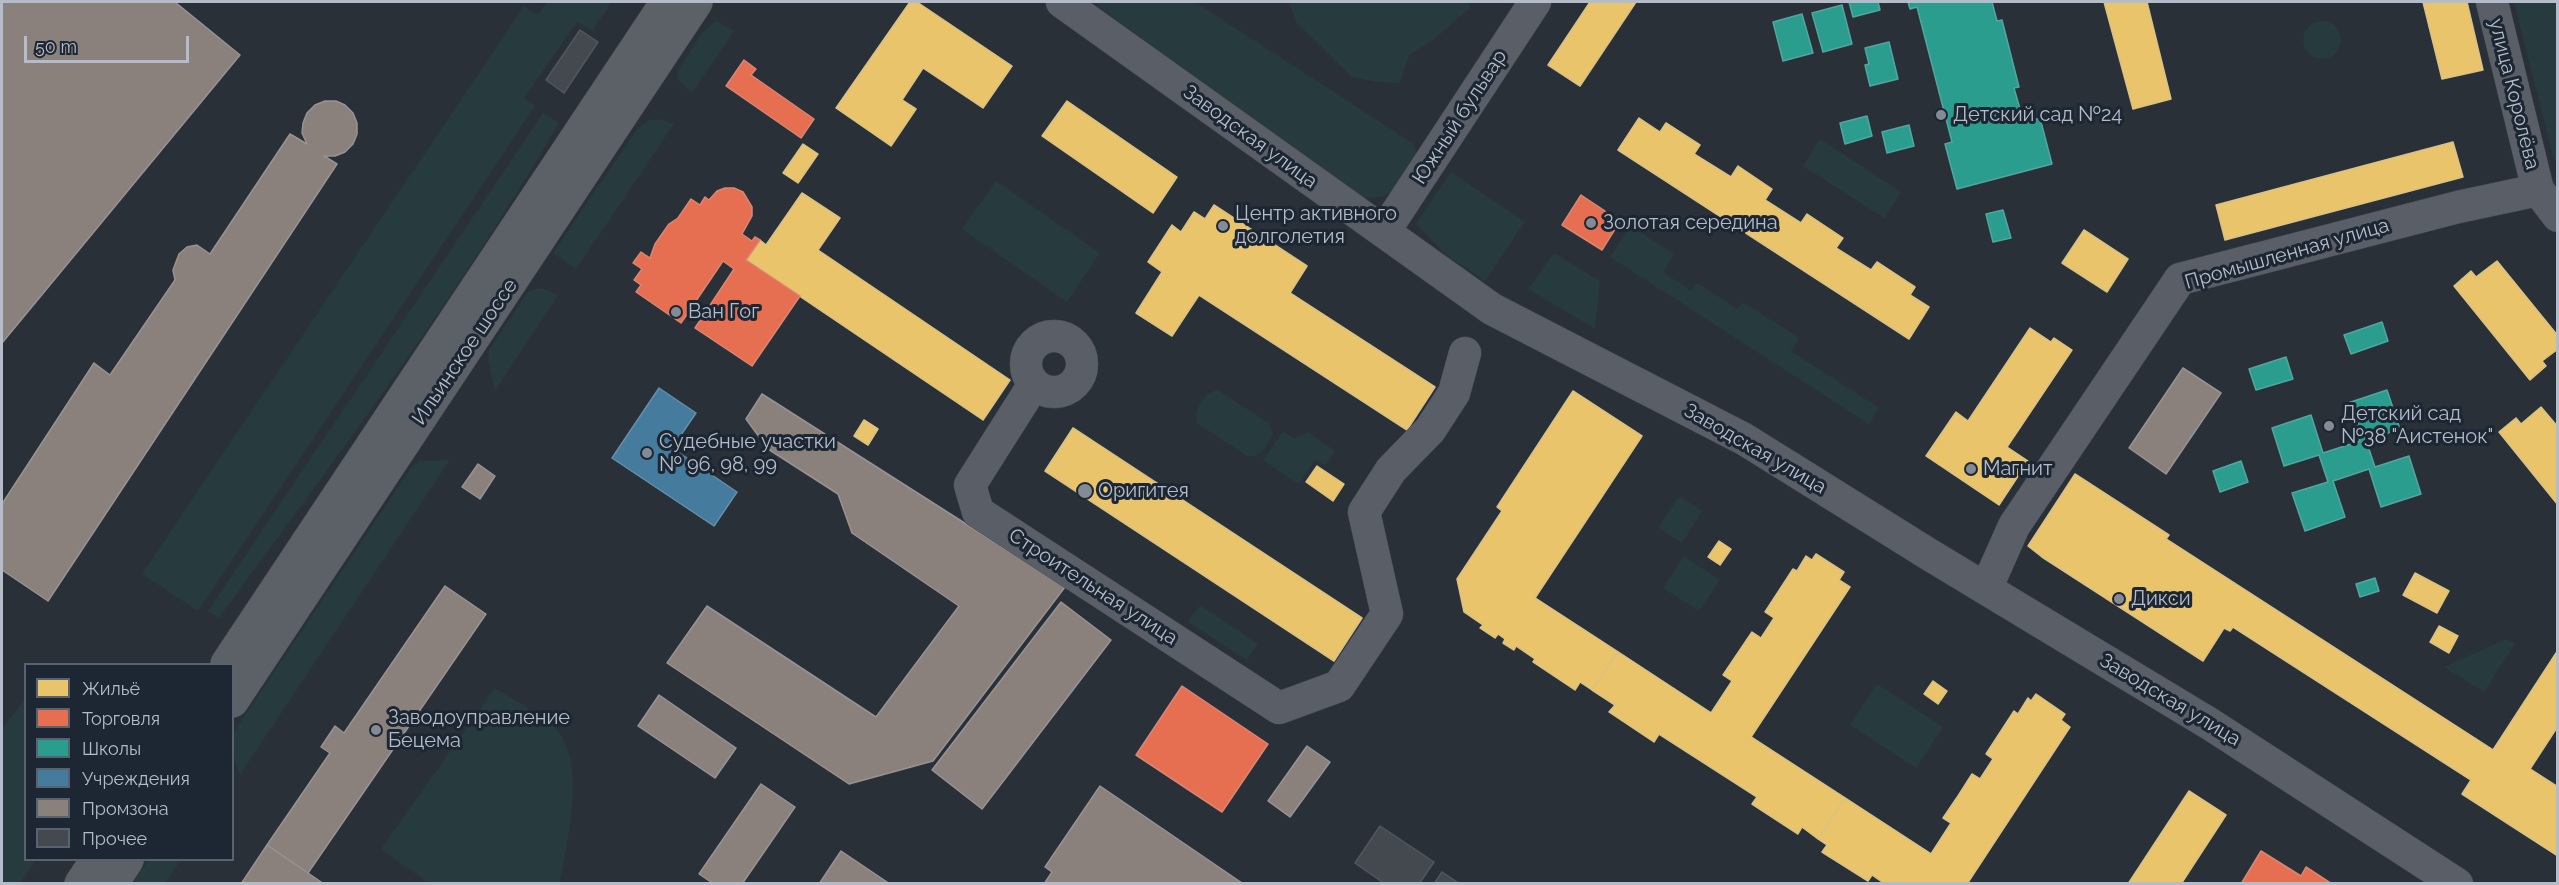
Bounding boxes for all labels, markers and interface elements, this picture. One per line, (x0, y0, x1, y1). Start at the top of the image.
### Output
street label: улица Королёва (2484, 16, 2544, 172)
scale bar (27, 24, 192, 62)
text: 50 m (35, 36, 77, 57)
street label: Южный бульвар (1408, 45, 1512, 189)
street label: Заводская улица (1178, 80, 1322, 194)
place label: Детский сад №24 (1953, 103, 2122, 127)
marker: Детский сад №24 (1934, 108, 1948, 122)
place label: Центр активного долголетия (1235, 202, 1397, 249)
place label: Золотая середина (1603, 211, 1778, 235)
street label: Промышленная улица (2182, 213, 2392, 295)
marker: Золотая середина (1584, 216, 1598, 230)
marker: Центр активного долголетия (1216, 219, 1230, 233)
street label: Ильинское шоссе (407, 274, 523, 430)
place label: Ван Гог (688, 300, 759, 324)
marker: Ван Гог (669, 305, 683, 319)
street label: Заводская улица (1680, 399, 1830, 499)
place label: Детский сад №38 "Аистенок" (2341, 402, 2493, 449)
marker: Детский сад №38 "Аистенок" (2322, 419, 2336, 433)
place label: Судебные участки № 96, 98, 99 (659, 430, 836, 477)
marker: Судебные участки № 96, 98, 99 (640, 446, 654, 460)
place label: Магнит (1983, 457, 2053, 481)
marker: Магнит (1964, 462, 1978, 476)
place label: Оригитея (1098, 479, 1189, 503)
marker: Оригитея (1076, 482, 1094, 500)
street label: Строительная улица (1004, 523, 1182, 651)
place label: Дикси (2131, 587, 2191, 611)
marker: Дикси (2112, 592, 2126, 606)
street label: Заводская улица (2095, 648, 2245, 752)
legend (24, 663, 234, 861)
text: Жильё (82, 678, 140, 699)
place label: Заводоуправление Бецема (388, 706, 570, 753)
text: Торговля (82, 708, 160, 729)
marker: Заводоуправление Бецема (369, 723, 383, 737)
text: Школы (82, 738, 141, 759)
text: Учреждения (82, 768, 190, 789)
text: Промзона (82, 798, 169, 819)
text: Прочее (82, 828, 147, 849)

